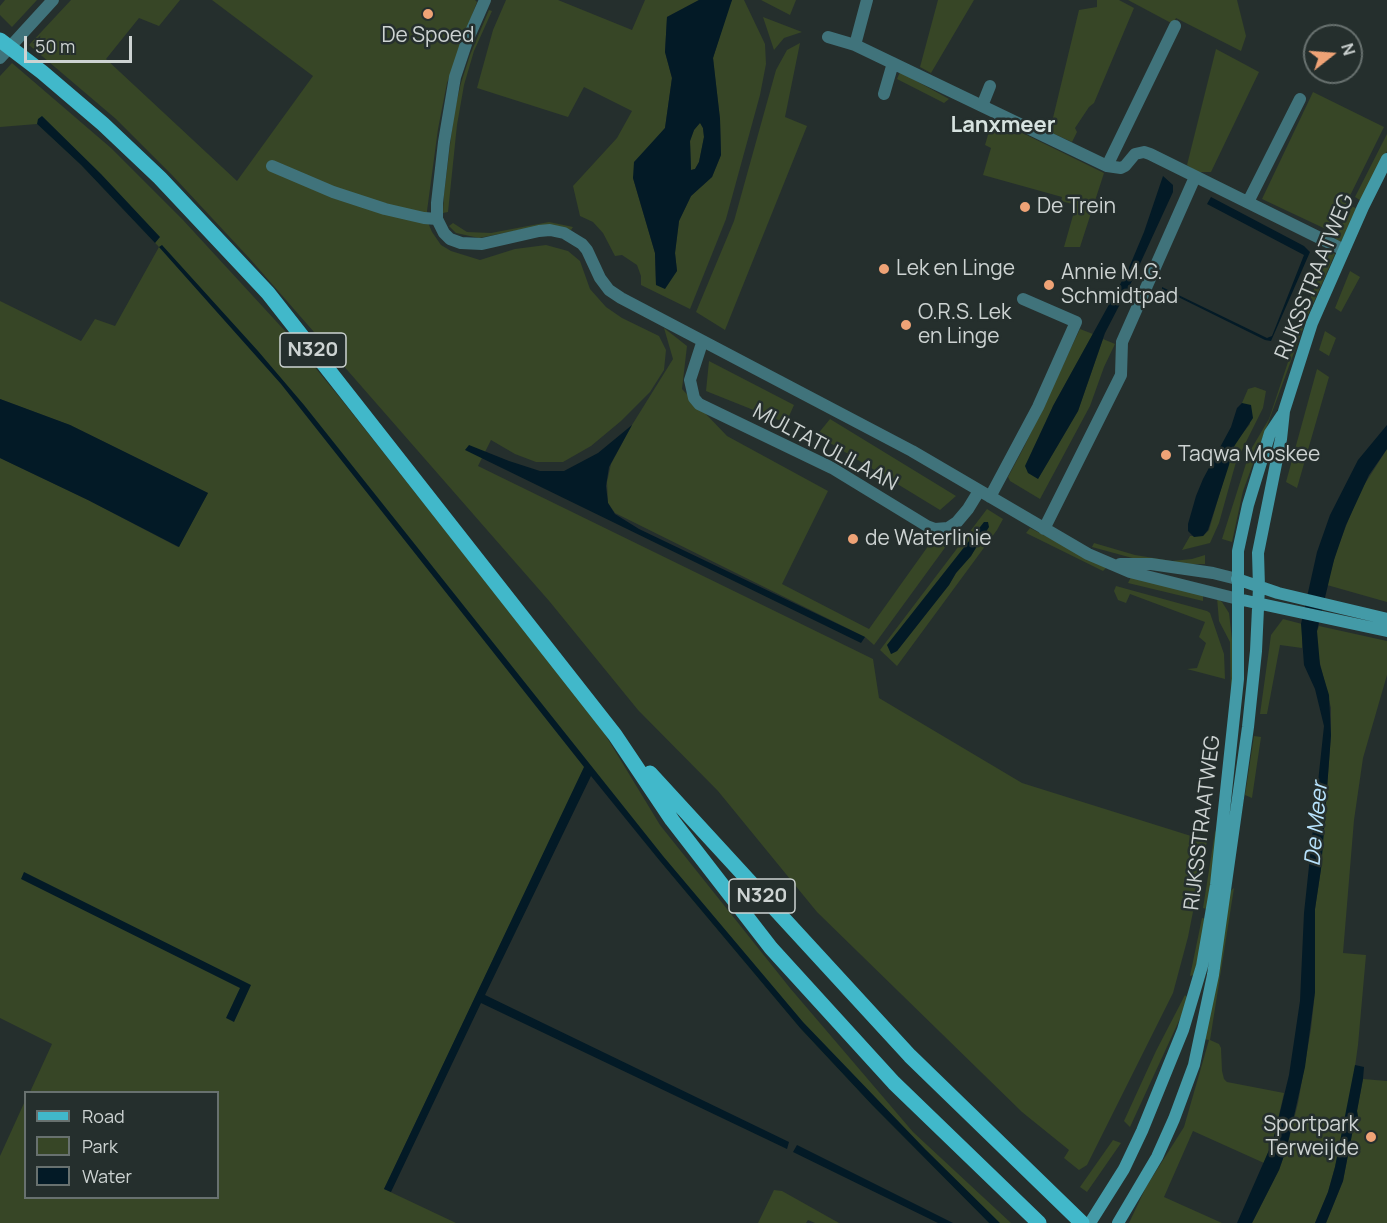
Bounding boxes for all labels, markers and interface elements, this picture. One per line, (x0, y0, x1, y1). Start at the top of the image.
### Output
marker: De Spoed (421, 7, 435, 21)
place label: De Spoed (381, 23, 475, 49)
scale bar (27, 24, 135, 62)
north arrow (1303, 24, 1363, 84)
text: 50 m (35, 34, 75, 58)
text: N (1336, 41, 1361, 58)
district label: Lanxmeer (950, 113, 1056, 139)
street label: RIJKSSTRAATWEG (1270, 191, 1360, 363)
place label: De Trein (1037, 194, 1116, 220)
marker: De Trein (1018, 200, 1032, 214)
place label: Lek en Linge (896, 256, 1015, 282)
place label: Annie M.G. Schmidtpad (1061, 260, 1178, 310)
marker: Lek en Linge (877, 262, 891, 276)
marker: Annie M.G. Schmidtpad (1042, 278, 1056, 292)
place label: O.R.S. Lek en Linge (918, 300, 1011, 350)
marker: O.R.S. Lek en Linge (899, 318, 913, 332)
road number: N320 (280, 333, 346, 367)
street label: MULTATULILAAN (748, 399, 902, 497)
place label: Taqwa Moskee (1178, 442, 1320, 468)
marker: Taqwa Moskee (1159, 448, 1173, 462)
place label: de Waterlinie (865, 526, 992, 552)
marker: de Waterlinie (846, 532, 860, 546)
street label: RIJKSSTRAATWEG (1180, 734, 1226, 912)
water label: De Meer (1300, 781, 1334, 867)
road number: N320 (729, 879, 795, 913)
legend (24, 1091, 219, 1199)
text: Road (82, 1104, 125, 1128)
place label: Sportpark Terweijde (1263, 1112, 1359, 1162)
marker: Sportpark Terweijde (1364, 1130, 1378, 1144)
text: Park (82, 1134, 118, 1158)
text: Water (82, 1164, 132, 1188)

